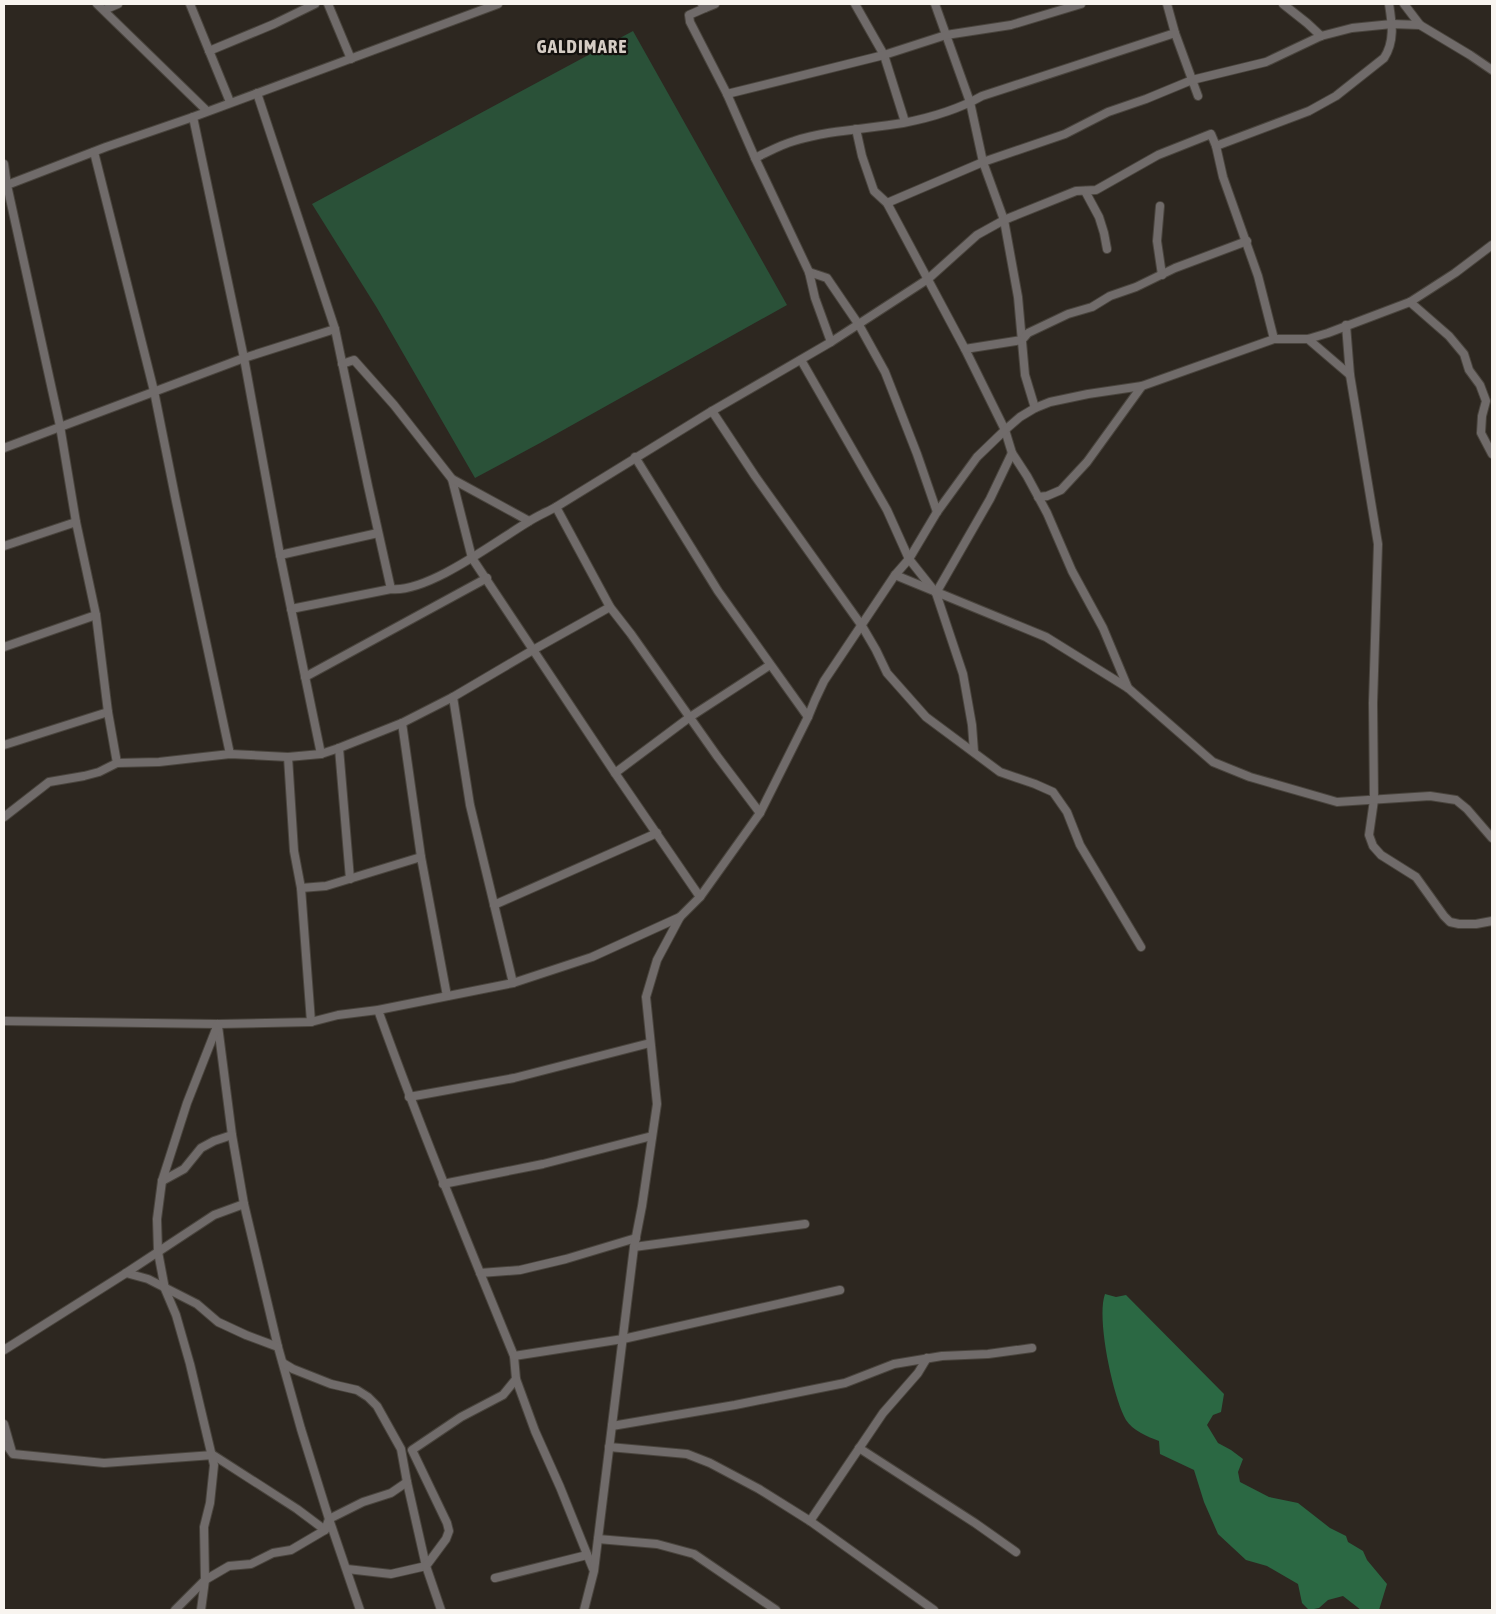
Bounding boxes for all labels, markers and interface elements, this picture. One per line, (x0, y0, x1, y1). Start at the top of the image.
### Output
district label: GALDIMARE (537, 35, 627, 57)

